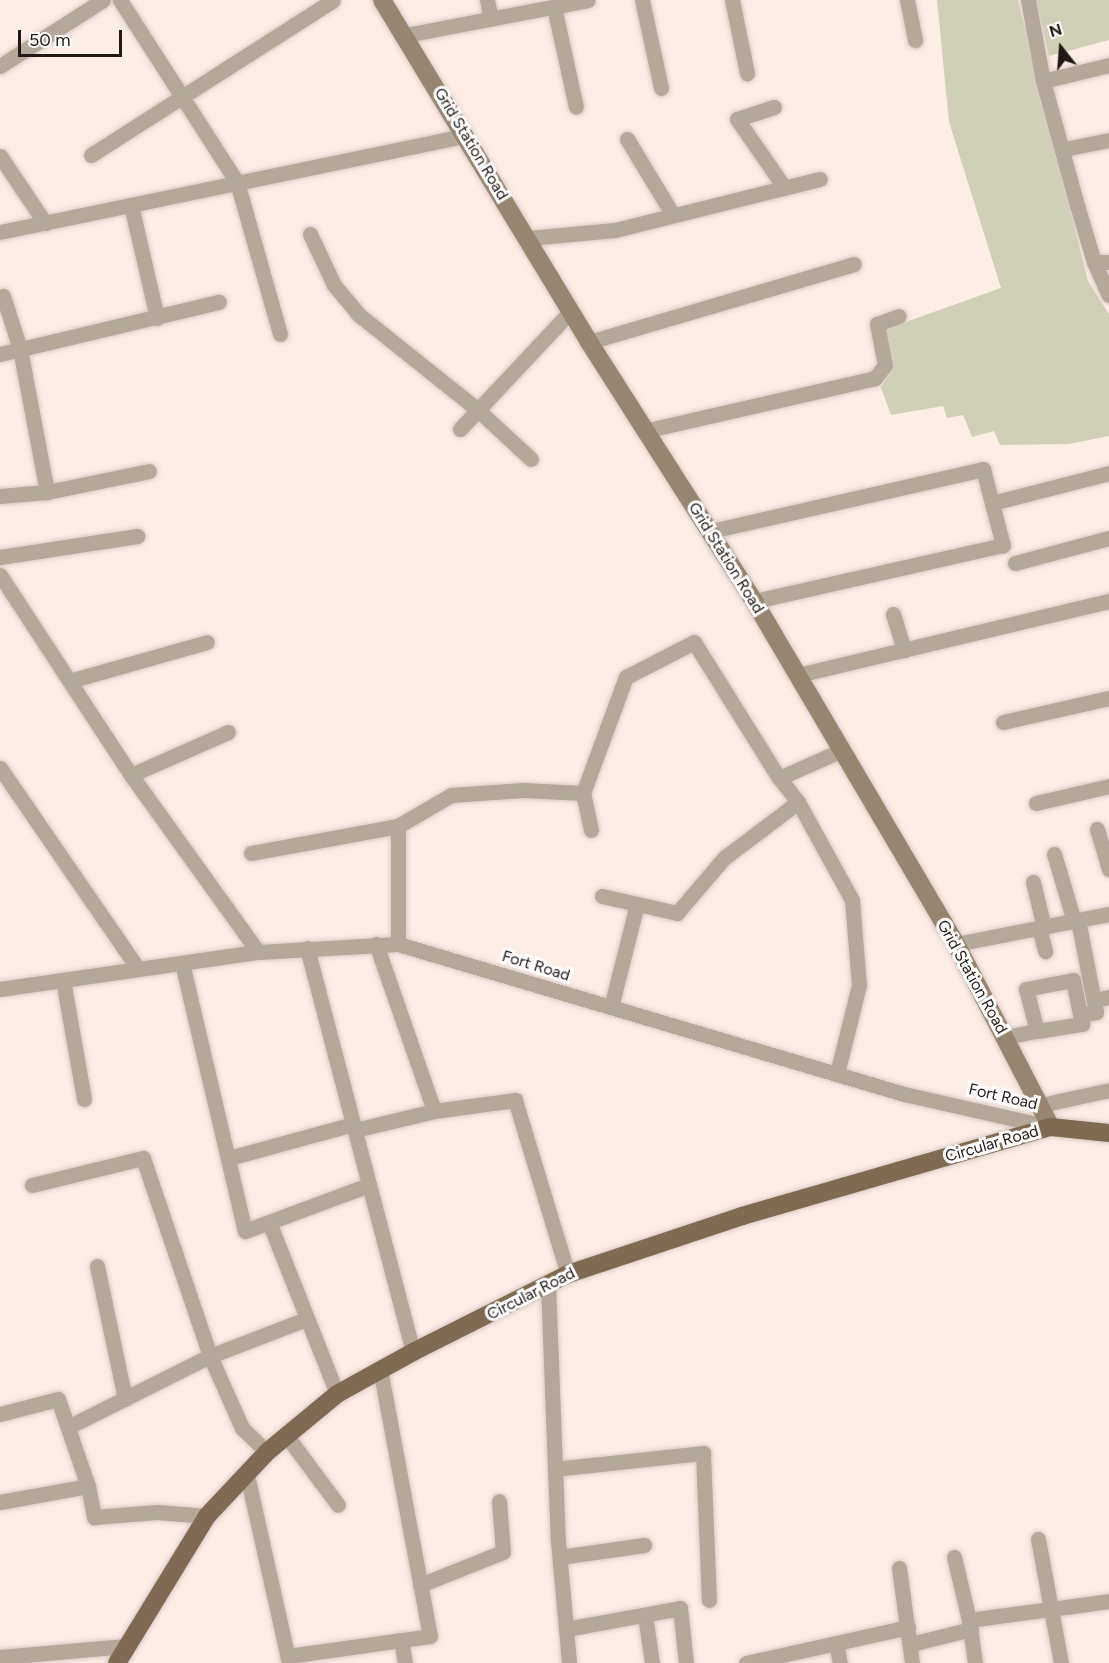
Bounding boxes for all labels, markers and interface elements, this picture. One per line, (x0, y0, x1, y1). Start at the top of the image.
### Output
scale bar (21, 18, 124, 56)
north arrow (1031, 18, 1091, 78)
text: N (1047, 19, 1064, 41)
text: 50 m (29, 29, 71, 51)
street label: Grid Station Road (430, 84, 512, 204)
street label: Grid Station Road (684, 499, 768, 617)
street label: Grid Station Road (933, 917, 1011, 1037)
street label: Fort Road (500, 947, 572, 985)
street label: Fort Road (967, 1080, 1039, 1114)
street label: Circular Road (943, 1122, 1041, 1166)
street label: Circular Road (484, 1264, 578, 1324)

